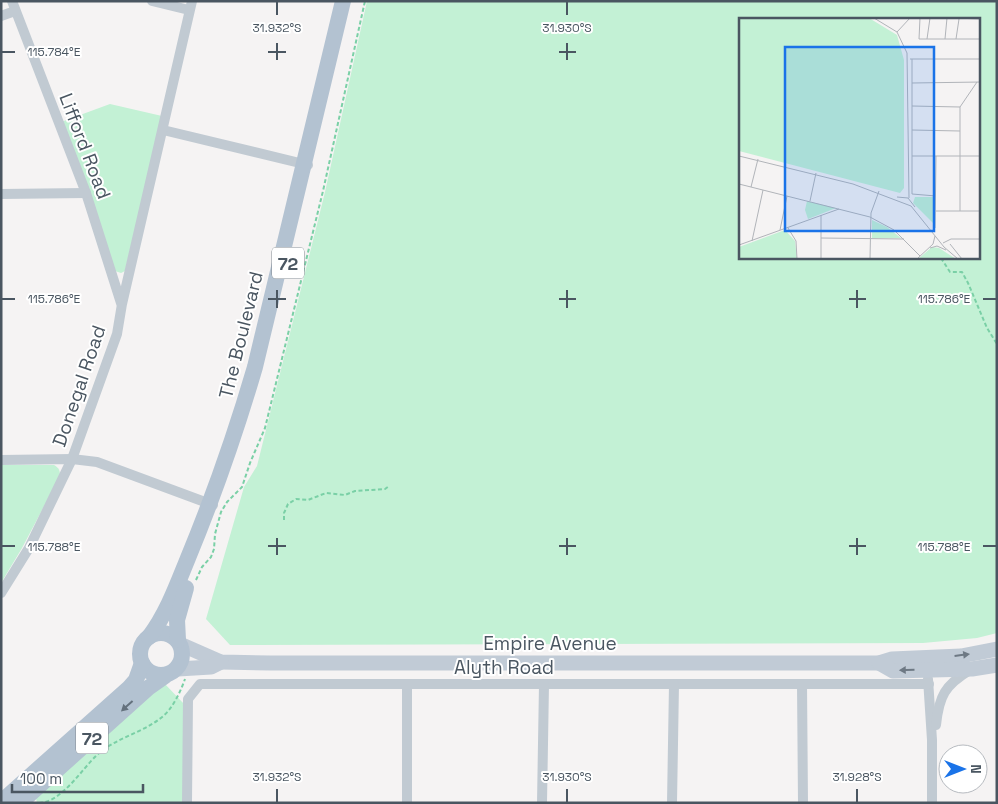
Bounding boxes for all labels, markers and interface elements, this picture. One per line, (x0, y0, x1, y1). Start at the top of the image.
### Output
inset map (739, 18, 980, 259)
text: 31.932°S (253, 20, 301, 36)
text: 31.930°S (542, 20, 592, 36)
text: 115.784°E (28, 44, 81, 60)
street label: Lifford Road (53, 90, 117, 202)
road number: 72 (272, 248, 304, 278)
street label: The Boulevard (213, 269, 269, 401)
text: 115.786°E (28, 291, 81, 307)
text: 115.786°E (918, 291, 971, 307)
street label: Donegal Road (47, 322, 111, 450)
text: 115.788°E (28, 539, 81, 555)
text: 115.788°E (918, 539, 971, 555)
street label: Empire Avenue (483, 631, 617, 656)
one-way arrow (954, 651, 970, 659)
street label: Alyth Road (454, 655, 554, 680)
one-way arrow (899, 667, 915, 675)
one-way arrow (122, 700, 134, 712)
road number: 72 (76, 722, 108, 754)
north arrow (938, 744, 988, 794)
scale bar (12, 762, 144, 794)
text: N (967, 764, 985, 774)
text: 100 m (20, 769, 62, 788)
text: 31.932°S (253, 769, 301, 785)
text: 31.930°S (542, 769, 592, 785)
text: 31.928°S (832, 769, 882, 785)

